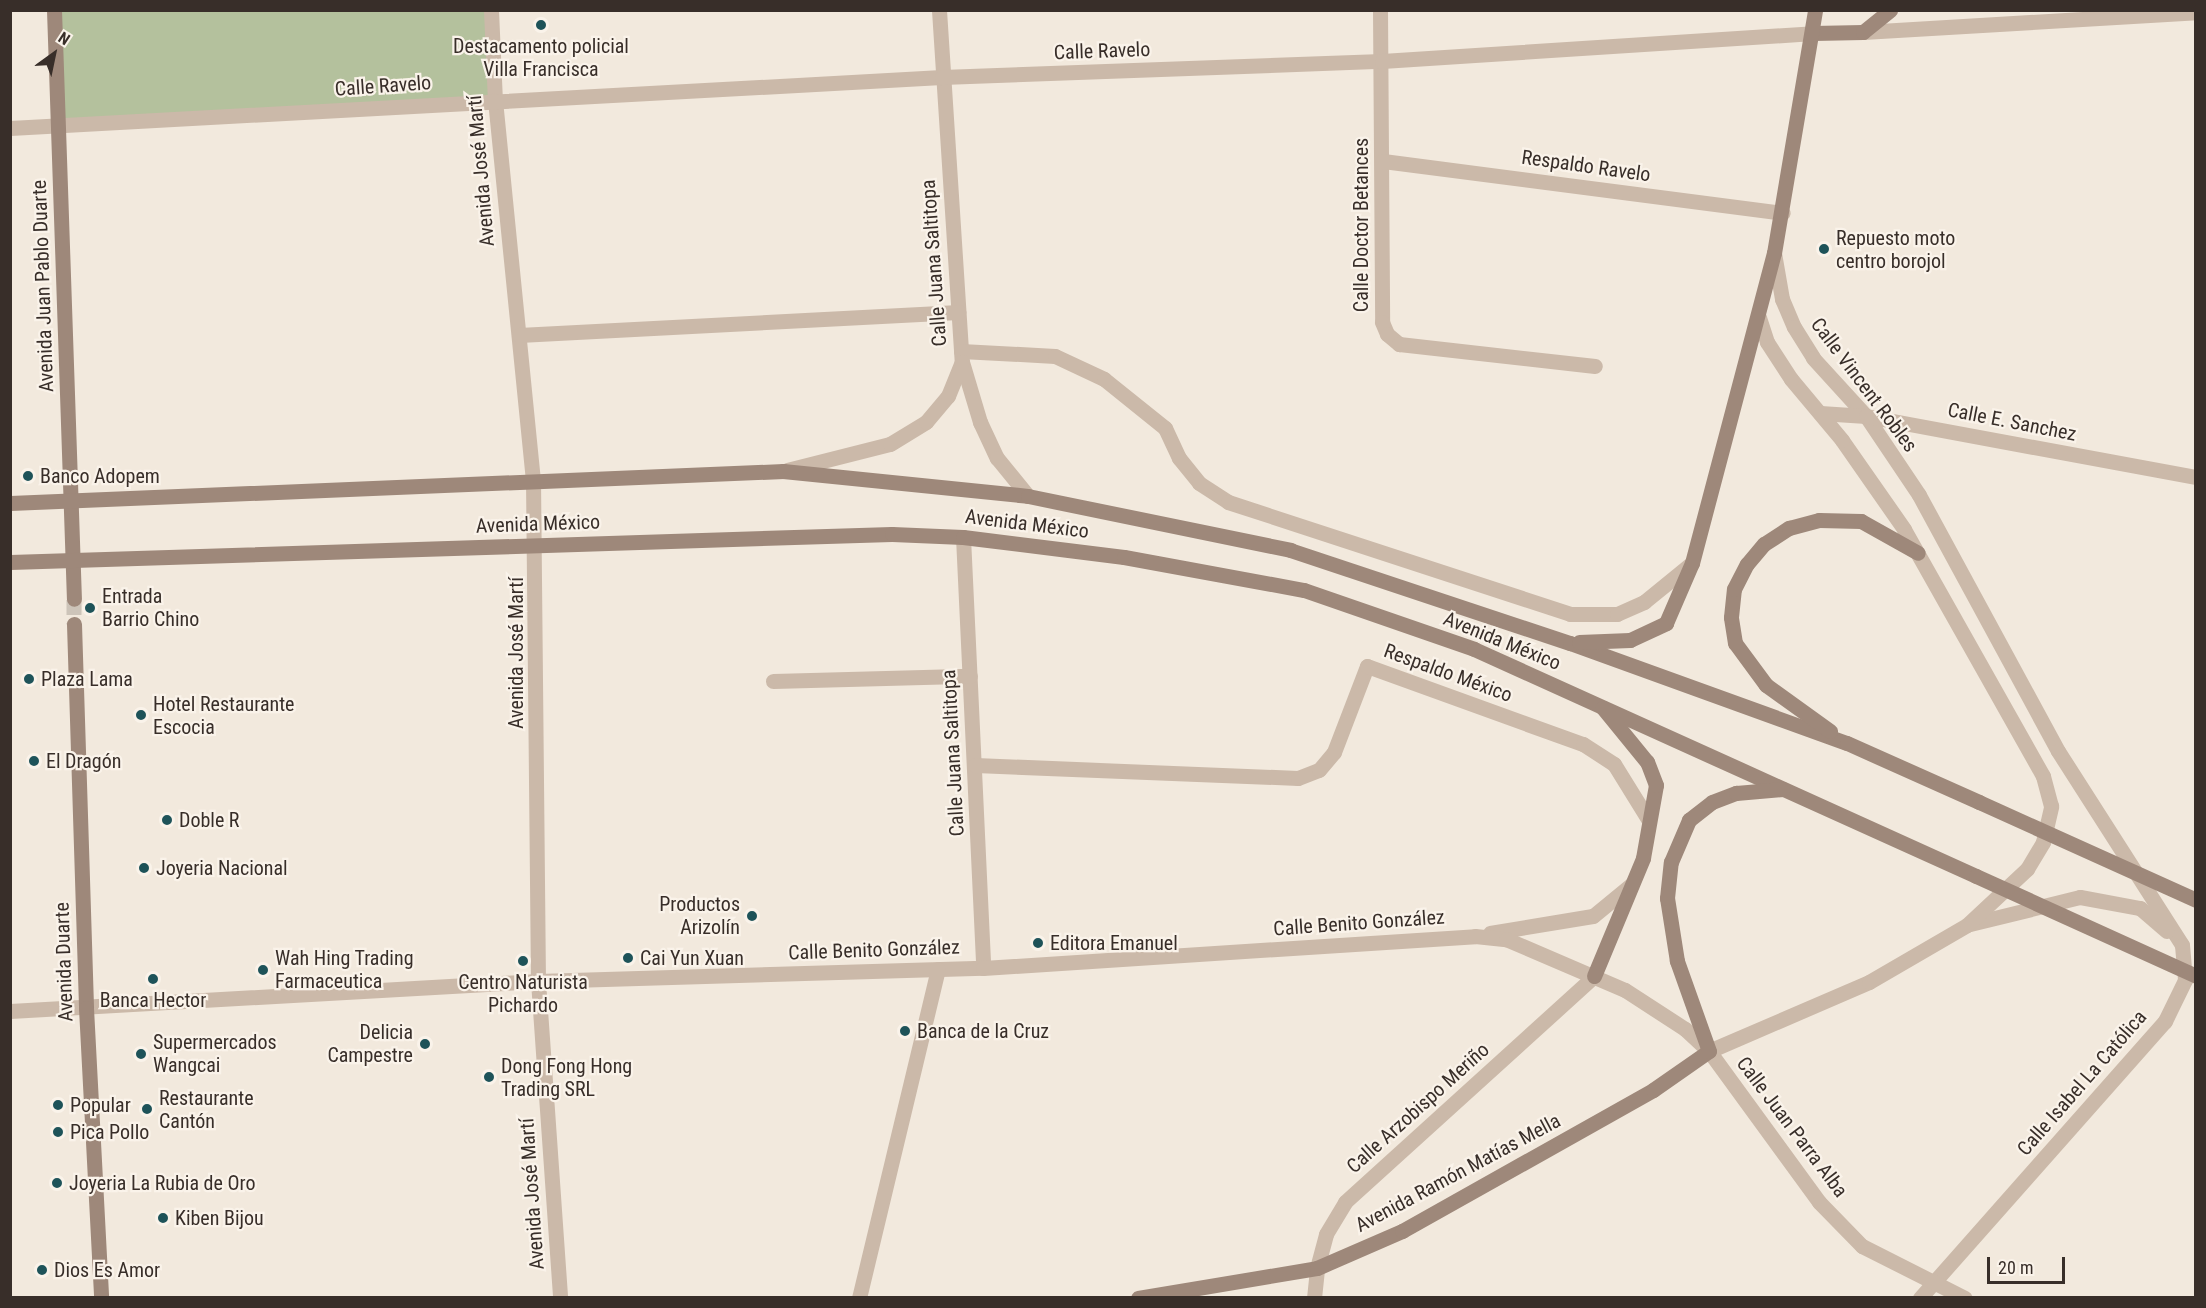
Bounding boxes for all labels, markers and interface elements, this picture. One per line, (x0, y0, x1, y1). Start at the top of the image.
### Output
marker: Destacamento policial Villa Francisca (534, 18, 548, 32)
north arrow (24, 24, 84, 84)
text: N (55, 28, 73, 49)
place label: Destacamento policial Villa Francisca (453, 35, 629, 82)
street label: Calle Ravelo (1053, 37, 1151, 65)
street label: Calle Ravelo (334, 71, 432, 101)
street label: Avenida José Martí (462, 94, 500, 248)
street label: Calle Doctor Betances (1349, 138, 1373, 312)
street label: Respaldo Ravelo (1520, 145, 1652, 187)
street label: Avenida Juan Pablo Duarte (27, 179, 59, 393)
street label: Calle Juana Saltitopa (916, 179, 952, 347)
place label: Repuesto moto centro borojol (1836, 226, 1955, 273)
marker: Repuesto moto centro borojol (1817, 242, 1831, 256)
street label: Calle Vincent Robles (1806, 313, 1922, 457)
street label: Calle E. Sanchez (1946, 398, 2078, 446)
place label: Banco Adopem (40, 464, 160, 488)
marker: Banco Adopem (21, 469, 35, 483)
street label: Avenida México (964, 505, 1090, 543)
street label: Avenida México (475, 510, 601, 538)
street label: Avenida José Martí (504, 577, 528, 729)
place label: Entrada Barrio Chino (102, 584, 199, 631)
marker: Entrada Barrio Chino (83, 601, 97, 615)
street label: Avenida México (1440, 607, 1564, 675)
street label: Respaldo México (1381, 639, 1515, 707)
place label: Plaza Lama (41, 667, 133, 691)
street label: Calle Juana Saltitopa (937, 669, 969, 837)
marker: Plaza Lama (22, 672, 36, 686)
place label: Hotel Restaurante Escocia (153, 692, 294, 739)
marker: Hotel Restaurante Escocia (134, 708, 148, 722)
place label: El Dragón (46, 749, 121, 773)
marker: El Dragón (27, 754, 41, 768)
place label: Doble R (179, 808, 239, 832)
marker: Doble R (160, 813, 174, 827)
place label: Joyeria Nacional (156, 856, 288, 880)
marker: Joyeria Nacional (137, 861, 151, 875)
place label: Productos Arizolín (659, 892, 740, 939)
street label: Avenida Duarte (50, 902, 78, 1022)
street label: Calle Benito González (1273, 905, 1445, 941)
marker: Productos Arizolín (745, 909, 759, 923)
place label: Editora Emanuel (1050, 931, 1178, 955)
street label: Calle Benito González (788, 935, 960, 965)
marker: Editora Emanuel (1031, 936, 1045, 950)
place label: Wah Hing Trading Farmaceutica (275, 946, 414, 993)
place label: Cai Yun Xuan (640, 946, 744, 970)
marker: Cai Yun Xuan (621, 951, 635, 965)
marker: Centro Naturista Pichardo (516, 954, 530, 968)
marker: Wah Hing Trading Farmaceutica (256, 963, 270, 977)
place label: Centro Naturista Pichardo (458, 970, 588, 1017)
marker: Banca Hector (146, 972, 160, 986)
place label: Banca Hector (100, 988, 206, 1012)
street label: Calle Isabel La Católica (2012, 1005, 2152, 1161)
place label: Banca de la Cruz (917, 1019, 1049, 1043)
place label: Delicia Campestre (327, 1020, 413, 1067)
marker: Banca de la Cruz (898, 1024, 912, 1038)
place label: Supermercados Wangcai (153, 1030, 277, 1077)
marker: Delicia Campestre (418, 1037, 432, 1051)
street label: Calle Arzobispo Meriño (1342, 1038, 1494, 1178)
marker: Supermercados Wangcai (134, 1047, 148, 1061)
street label: Calle Juan Parra Alba (1731, 1052, 1853, 1202)
place label: Dong Fong Hong Trading SRL (501, 1054, 632, 1101)
marker: Dong Fong Hong Trading SRL (482, 1070, 496, 1084)
place label: Restaurante Cantón (159, 1086, 254, 1133)
place label: Popular (70, 1093, 131, 1117)
marker: Popular (51, 1098, 65, 1112)
marker: Restaurante Cantón (140, 1102, 154, 1116)
street label: Avenida Ramón Matías Mella (1351, 1109, 1565, 1237)
street label: Avenida José Martí (515, 1117, 549, 1271)
place label: Pica Pollo (70, 1120, 149, 1144)
marker: Pica Pollo (51, 1125, 65, 1139)
place label: Joyeria La Rubia de Oro (69, 1171, 255, 1195)
marker: Joyeria La Rubia de Oro (50, 1176, 64, 1190)
place label: Kiben Bijou (175, 1206, 264, 1230)
marker: Kiben Bijou (156, 1211, 170, 1225)
scale bar (1990, 1245, 2068, 1283)
text: 20 m (1998, 1257, 2033, 1278)
place label: Dios Es Amor (54, 1258, 160, 1282)
marker: Dios Es Amor (35, 1263, 49, 1277)

